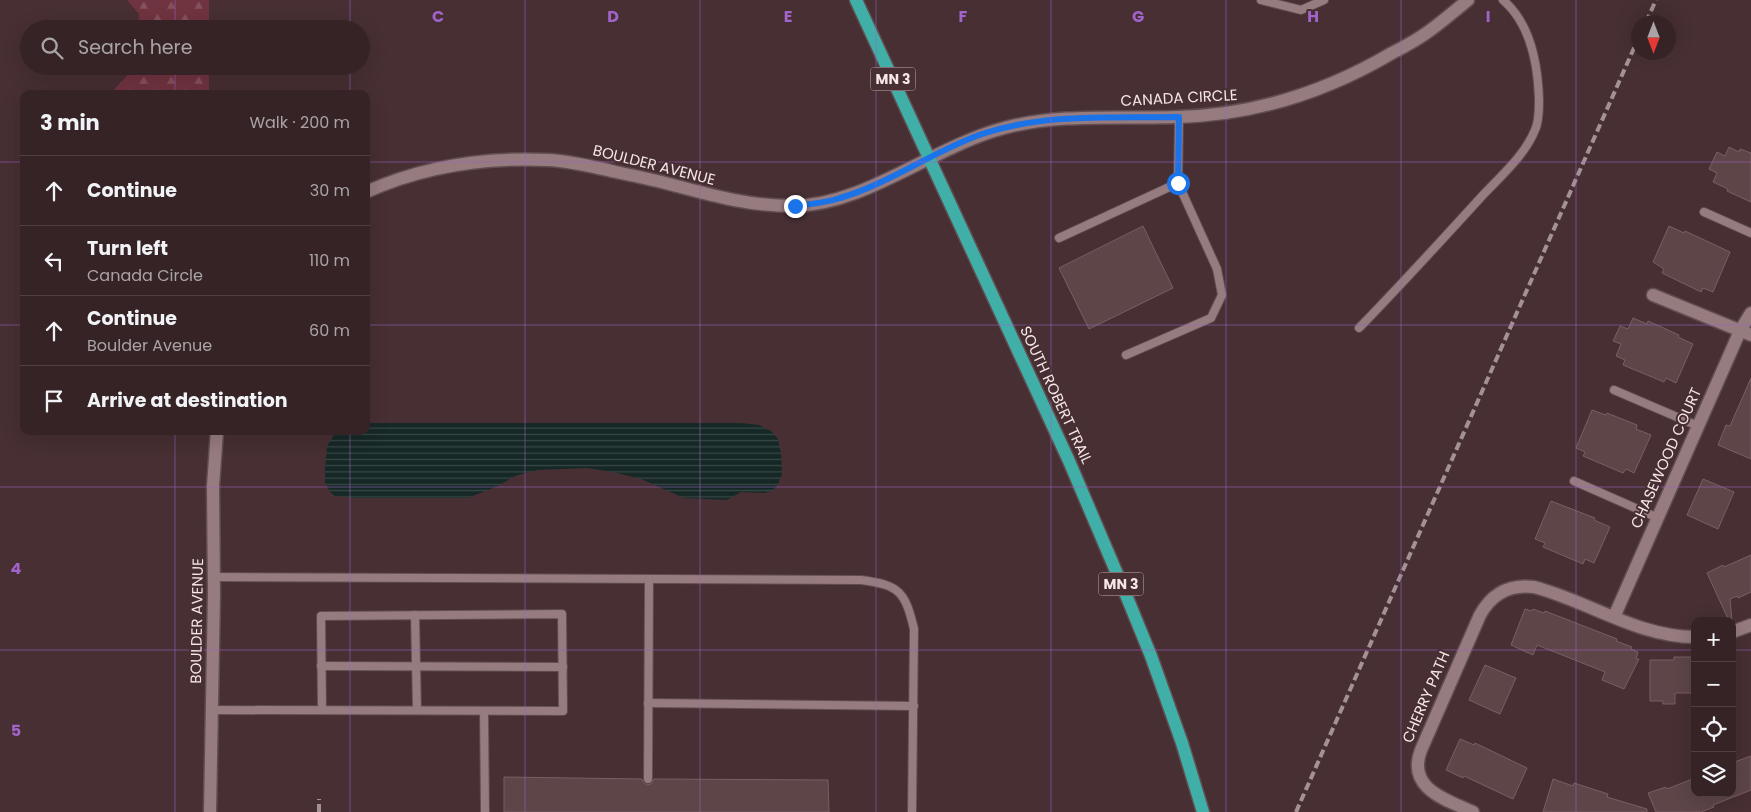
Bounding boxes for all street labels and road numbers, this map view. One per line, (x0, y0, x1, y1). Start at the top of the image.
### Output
road number: MN 3 (870, 68, 916, 90)
street label: CANADA CIRCLE (1120, 84, 1238, 111)
street label: BOULDER AVENUE (591, 139, 717, 190)
street label: SOUTH ROBERT TRAIL (1015, 322, 1098, 468)
street label: CHASEWOOD COURT (1625, 384, 1706, 532)
street label: BOULDER AVENUE (185, 558, 208, 684)
road number: MN 3 (1098, 572, 1144, 596)
street label: CHERRY PATH (1397, 648, 1454, 746)

